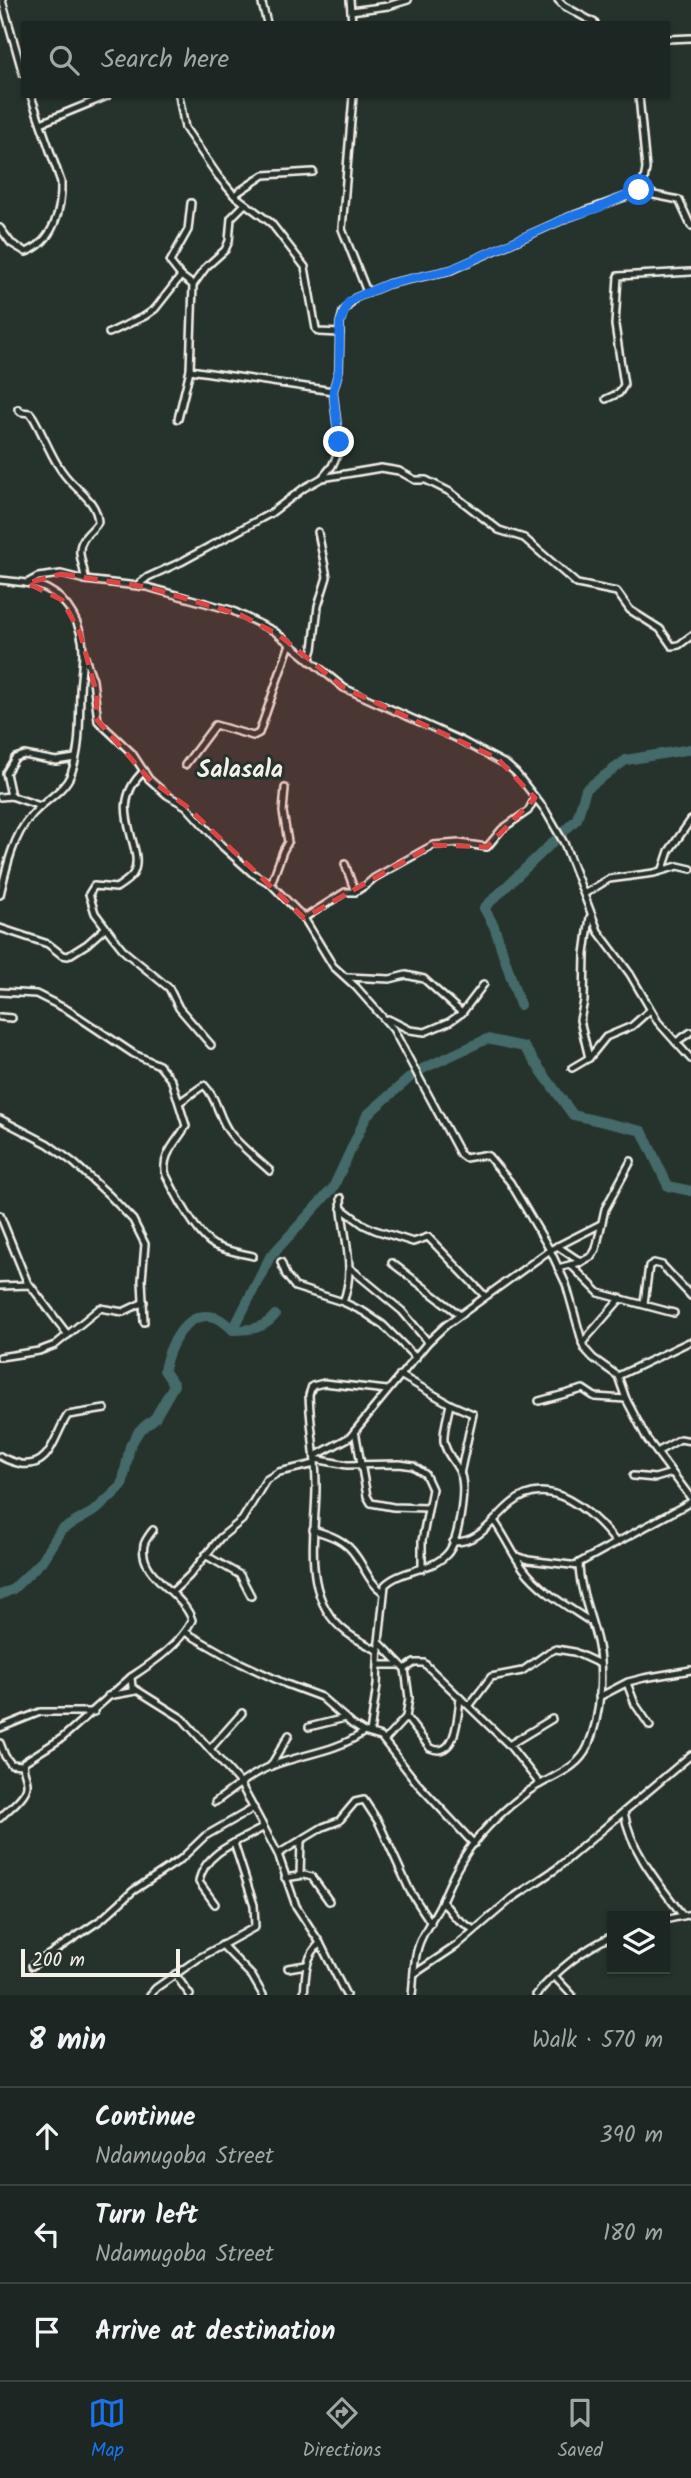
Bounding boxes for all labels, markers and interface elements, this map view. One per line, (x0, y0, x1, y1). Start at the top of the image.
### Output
search box (21, 21, 670, 98)
text: Search here (101, 39, 229, 81)
icon: search (45, 41, 83, 79)
route start (623, 174, 654, 205)
route end (323, 426, 354, 457)
district label: Salasala (197, 751, 283, 790)
map controls (607, 1911, 670, 1974)
button: layers (607, 1911, 670, 1974)
scale bar (21, 1946, 180, 1978)
text: 200 m (32, 1946, 85, 1976)
text: 8 min (28, 2017, 106, 2065)
text: Walk · 570 m (532, 2023, 663, 2059)
text: Continue (95, 2097, 196, 2139)
icon: ahead (28, 2117, 66, 2155)
text: 390 m (600, 2118, 663, 2154)
text: Ndamugoba Street (95, 2139, 274, 2175)
text: Turn left (95, 2195, 198, 2237)
icon: left (28, 2215, 66, 2253)
text: 180 m (603, 2216, 663, 2252)
text: Ndamugoba Street (95, 2237, 274, 2273)
text: Arrive at destination (95, 2311, 335, 2353)
icon: arrive (28, 2313, 66, 2351)
tab: Map (88, 2394, 126, 2466)
tab: Directions (303, 2394, 381, 2466)
tab: Saved (558, 2394, 603, 2466)

